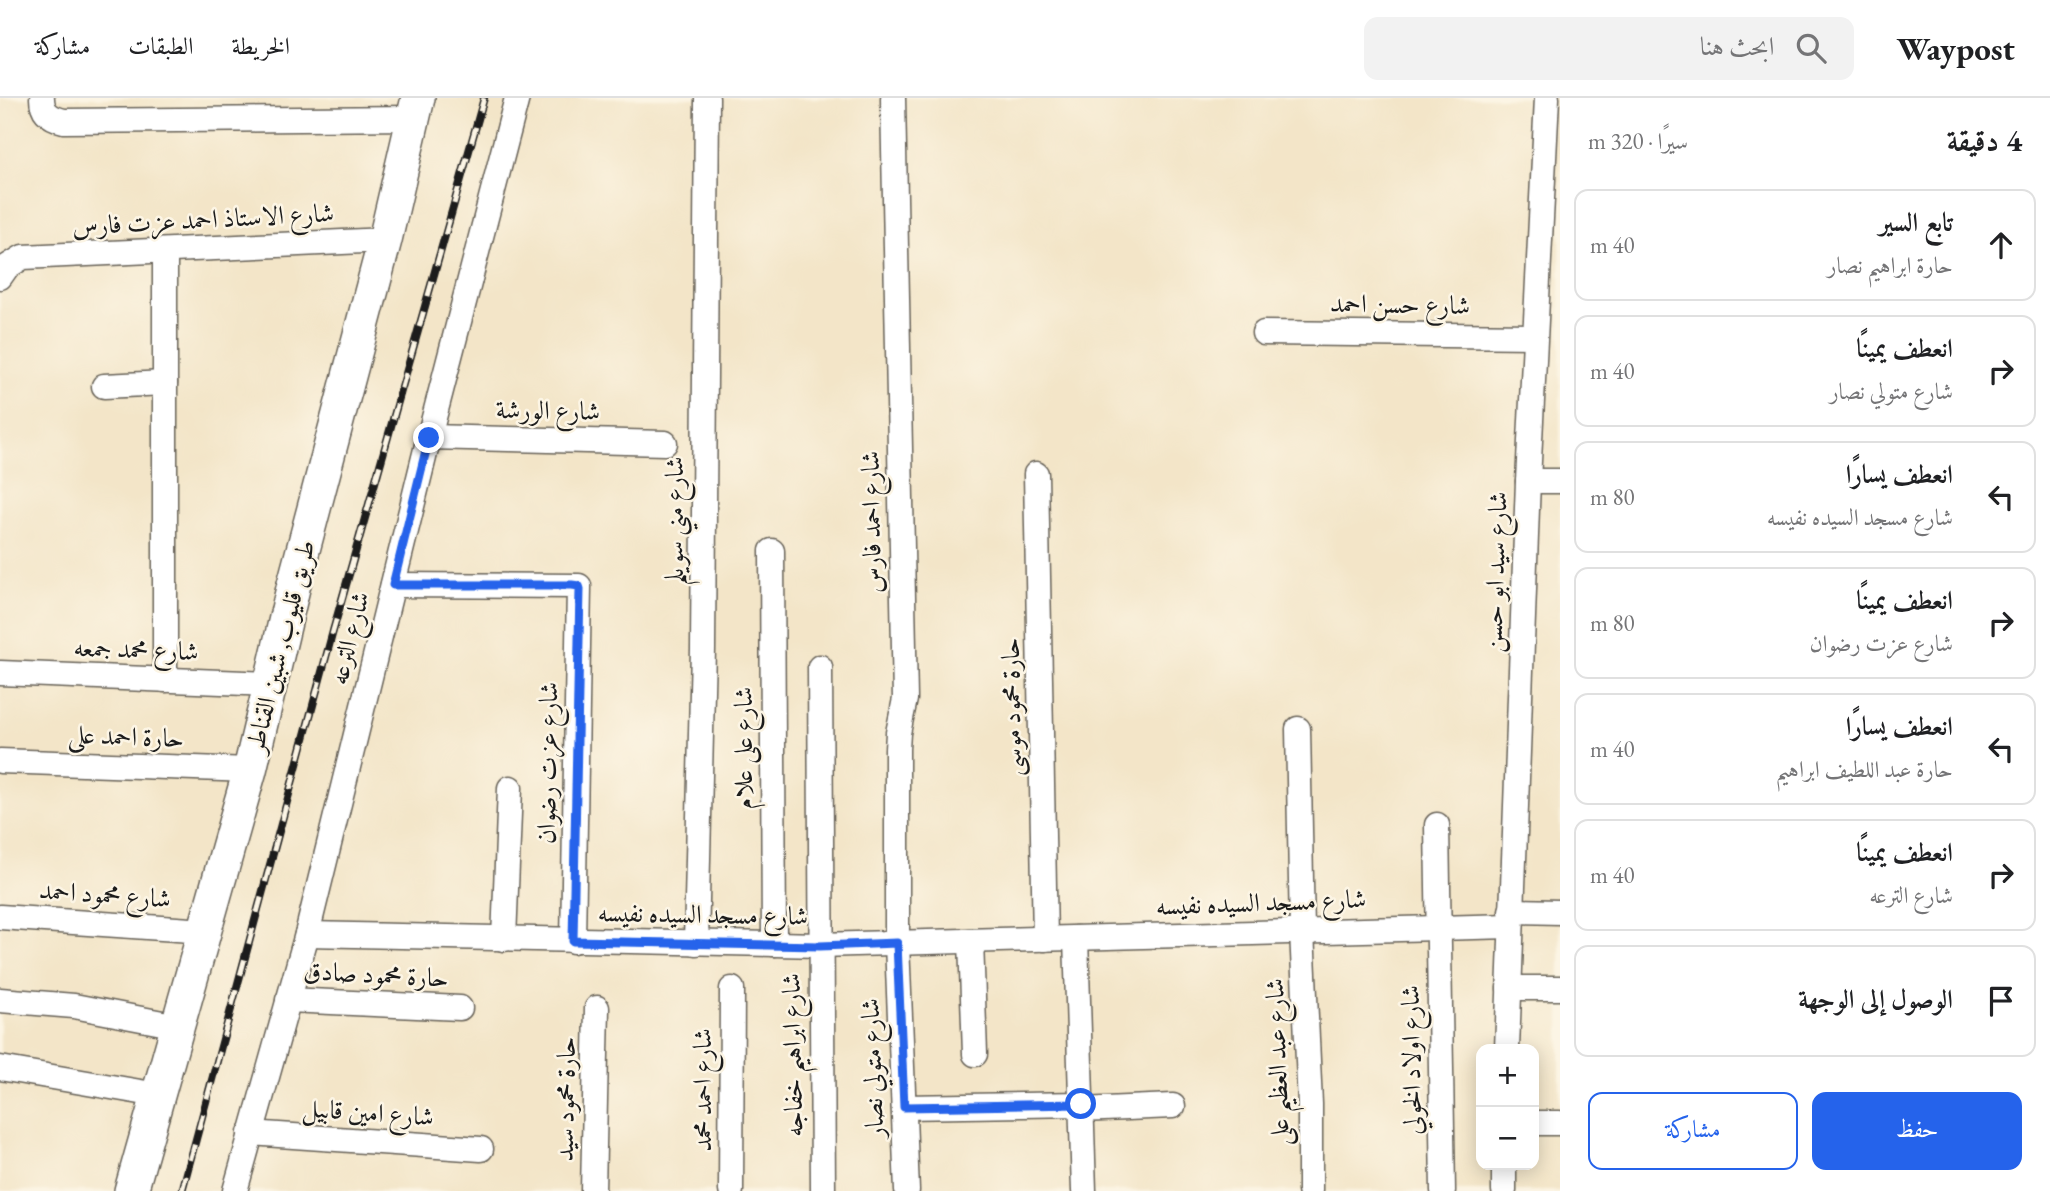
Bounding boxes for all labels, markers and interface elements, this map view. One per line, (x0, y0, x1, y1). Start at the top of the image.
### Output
search box (1364, 17, 1854, 80)
text: Waypost (1896, 27, 2015, 70)
text: ابحث هنا (1700, 29, 1774, 63)
icon: search (1792, 29, 1830, 67)
text: مشاركة (35, 30, 90, 61)
text: الطبقات (128, 30, 194, 61)
text: الخريطة (232, 30, 290, 61)
text: 4 دقيقة (1947, 121, 2022, 160)
text: سيرًا · 320 m (1588, 126, 1688, 156)
street label: شارع الاستاذ احمد عزت فارس (71, 195, 335, 248)
text: تابع السير (1879, 205, 1953, 239)
icon: ahead (1982, 226, 2020, 264)
text: 40 m (1590, 230, 1635, 260)
text: حارة ابراهيم نصار (1827, 250, 1953, 280)
street label: شارع حسن احمد (1330, 286, 1470, 327)
text: انعطف يمينًا (1856, 331, 1953, 365)
icon: right (1982, 352, 2020, 390)
text: 40 m (1590, 356, 1635, 386)
text: شارع متولي نصار (1829, 376, 1953, 406)
street label: شارع الورشة (495, 392, 601, 433)
route end (413, 422, 444, 453)
street label: شارع احمد فارس (853, 451, 894, 593)
street label: شارع مني سويلم (657, 457, 700, 586)
text: انعطف يسارًا (1846, 457, 1953, 491)
icon: left (1982, 478, 2020, 516)
text: 80 m (1590, 482, 1635, 512)
street label: شارع سيد ابو حسن (1475, 491, 1520, 653)
text: شارع مسجد السيده نفيسه (1767, 502, 1953, 532)
street label: طريق قليوب, شبين القناطر (236, 536, 323, 759)
text: انعطف يمينًا (1856, 583, 1953, 617)
street label: شارع الترعه (321, 588, 382, 689)
icon: right (1982, 604, 2020, 642)
text: 80 m (1590, 608, 1635, 638)
text: شارع عزت رضوان (1809, 628, 1953, 658)
street label: شارع محمد جمعه (73, 630, 199, 673)
street label: حارة محمود موسى (993, 637, 1031, 777)
street label: شارع عزت رضوان (529, 682, 570, 845)
street label: شارع على علام (726, 687, 766, 809)
text: انعطف يسارًا (1846, 709, 1953, 743)
street label: حارة احمد على (67, 717, 185, 757)
icon: left (1982, 730, 2020, 768)
text: 40 m (1590, 734, 1635, 764)
text: حارة عبد اللطيف ابراهيم (1776, 754, 1953, 784)
text: انعطف يمينًا (1856, 835, 1953, 869)
icon: right (1982, 856, 2020, 894)
text: 40 m (1590, 860, 1635, 890)
street label: شارع محمود احمد (38, 872, 172, 921)
text: شارع الترعه (1869, 880, 1953, 910)
street label: شارع مسجد السيده نفيسه (1155, 881, 1367, 928)
street label: شارع مسجد السيده نفيسه (597, 895, 809, 938)
street label: حارة محمود صادق (303, 953, 449, 995)
street label: شارع ابراهيم خفاجه (774, 973, 819, 1137)
street label: شارع عبد العظيم على (1257, 977, 1306, 1146)
text: الوصول إلى الوجهة (1798, 982, 1953, 1016)
icon: arrive (1982, 982, 2020, 1020)
street label: شارع اولاد الخولي (1393, 985, 1434, 1135)
street label: شارع متولي نصار (853, 997, 897, 1141)
street label: شارع احمد محمد (685, 1028, 724, 1152)
street label: حارة محمود سيد (547, 1036, 583, 1162)
map controls (1476, 1044, 1539, 1170)
button: + (1476, 1044, 1539, 1107)
route start (1065, 1088, 1096, 1119)
street label: شارع امين قابيل (301, 1090, 435, 1139)
button: مشاركة (1588, 1092, 1798, 1170)
button: حفظ (1812, 1092, 2022, 1170)
button: − (1476, 1107, 1539, 1170)

